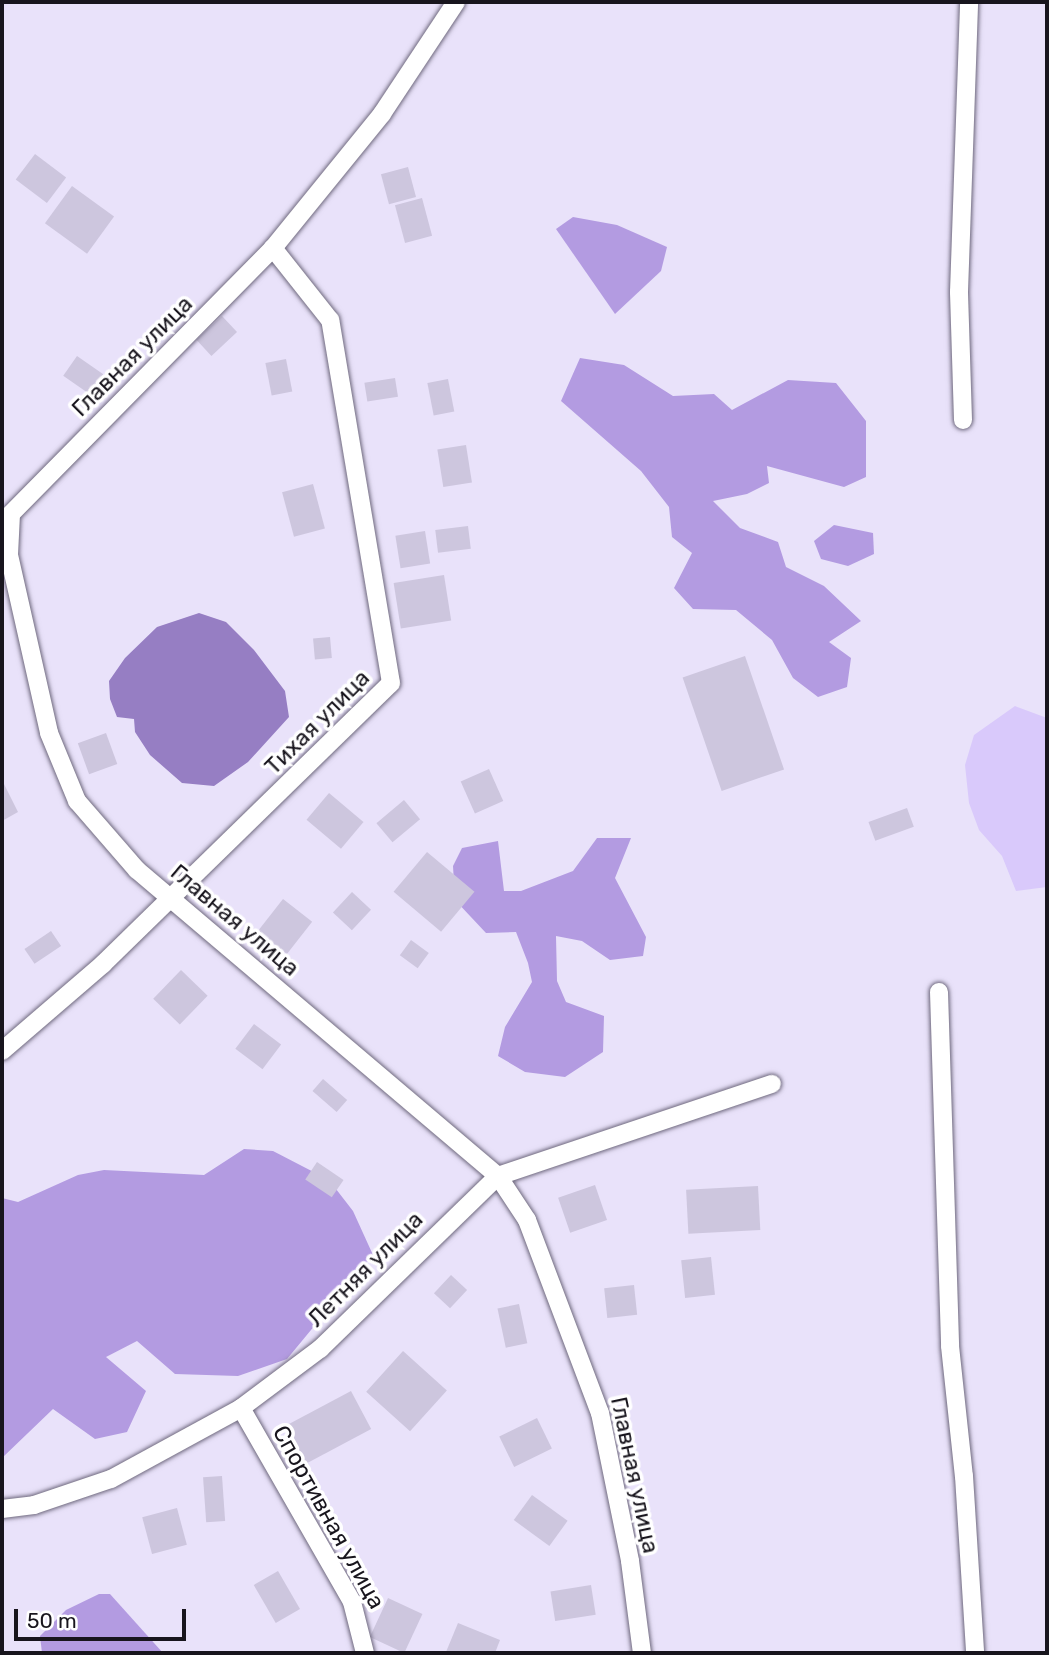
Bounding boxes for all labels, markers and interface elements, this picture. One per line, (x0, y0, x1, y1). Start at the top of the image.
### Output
street label: Главная улица (66, 290, 198, 422)
street label: Тихая улица (259, 664, 375, 780)
street label: Главная улица (165, 858, 305, 982)
street label: Летняя улица (302, 1206, 428, 1332)
street label: Главная улица (605, 1394, 665, 1556)
street label: Спортивная улица (267, 1420, 391, 1614)
scale bar (18, 1596, 189, 1640)
text: 50 m (27, 1608, 77, 1633)

